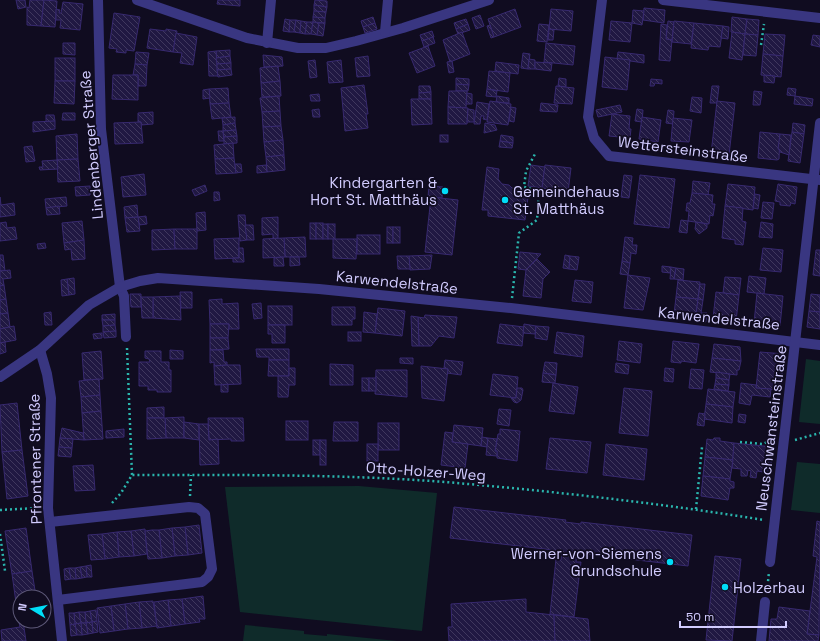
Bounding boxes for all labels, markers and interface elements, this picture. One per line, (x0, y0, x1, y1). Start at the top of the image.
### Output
street label: Lindenberger Straße (75, 70, 107, 220)
street label: Wettersteinstraße (617, 132, 749, 166)
place label: Kindergarten & Hort St. Matthäus (310, 173, 437, 209)
place label: Gemeindehaus St. Matthäus (513, 182, 620, 218)
marker: Kindergarten & Hort St. Matthäus (440, 186, 450, 196)
marker: Gemeindehaus St. Matthäus (500, 195, 510, 205)
street label: Karwendelstraße (335, 266, 459, 298)
street label: Karwendelstraße (657, 302, 781, 334)
street label: Neuschwansteinstraße (751, 344, 791, 512)
street label: Pfrontener Straße (24, 393, 46, 525)
street label: Otto-Holzer-Weg (365, 457, 487, 485)
place label: Werner-von-Siemens Grundschule (511, 544, 662, 580)
marker: Werner-von-Siemens Grundschule (665, 557, 675, 567)
place label: Holzerbau (733, 578, 805, 597)
marker: Holzerbau (720, 582, 730, 592)
north arrow (12, 589, 52, 629)
text: N (15, 602, 30, 612)
scale bar (680, 603, 786, 629)
text: 50 m (686, 609, 714, 625)

